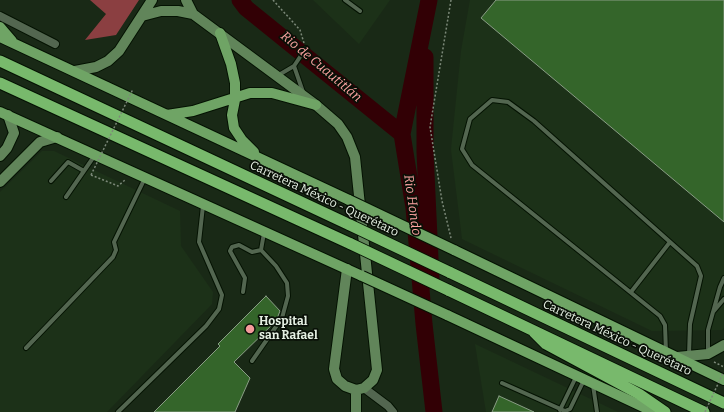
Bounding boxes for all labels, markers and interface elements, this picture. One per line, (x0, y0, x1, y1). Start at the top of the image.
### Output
water label: Rio de Cuautitlán (277, 29, 365, 105)
street label: Carretera México - Querétaro (247, 158, 401, 240)
water label: Rio Hondo (400, 174, 424, 236)
street label: Carretera México - Querétaro (540, 297, 694, 379)
place label: Hospital san Rafael (259, 315, 318, 343)
marker: Hospital san Rafael (244, 323, 256, 335)

